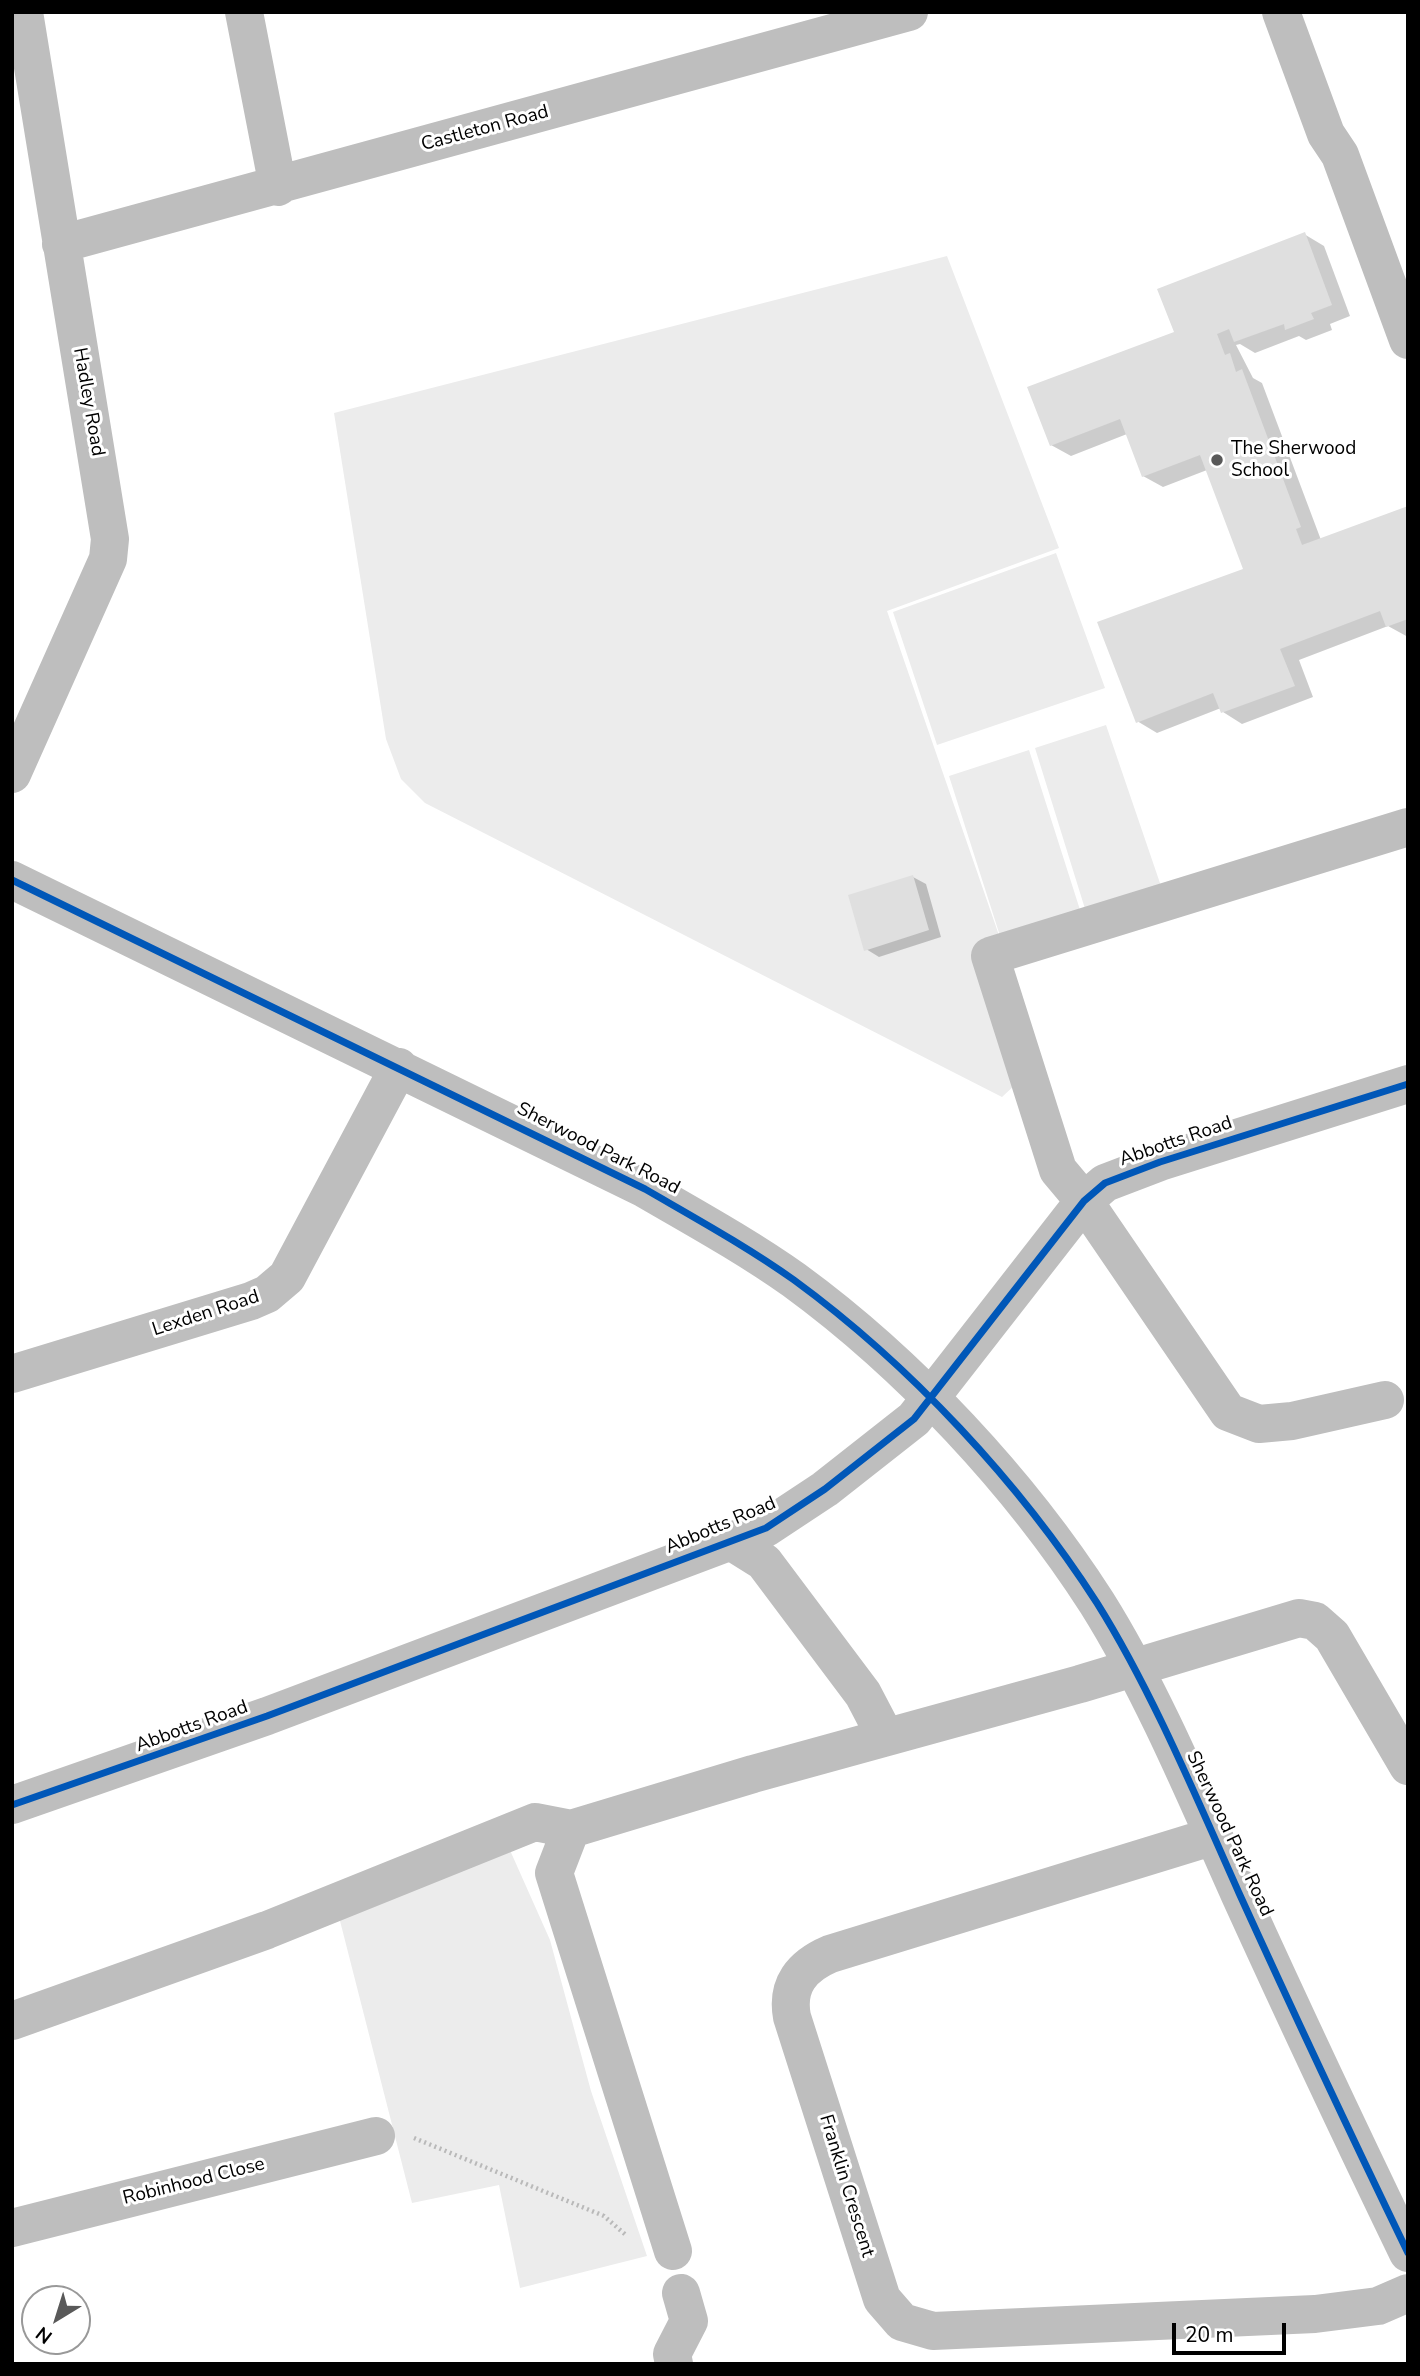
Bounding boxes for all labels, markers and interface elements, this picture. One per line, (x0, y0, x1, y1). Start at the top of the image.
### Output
street label: Castleton Road (419, 101, 551, 157)
street label: Hadley Road (67, 346, 109, 458)
place label: The Sherwood School (1231, 438, 1356, 482)
marker: The Sherwood School (1209, 452, 1225, 468)
street label: Sherwood Park Road (513, 1098, 683, 1200)
street label: Abbotts Road (1117, 1112, 1235, 1172)
street label: Lexden Road (150, 1286, 262, 1342)
street label: Abbotts Road (662, 1493, 780, 1559)
street label: Abbotts Road (133, 1696, 251, 1758)
street label: Sherwood Park Road (1181, 1748, 1277, 1920)
street label: Franklin Crescent (813, 2112, 879, 2260)
street label: Robinhood Close (121, 2153, 267, 2211)
north arrow (21, 2285, 91, 2355)
scale bar (1175, 2310, 1289, 2354)
text: N (31, 2320, 58, 2350)
text: 20 m (1185, 2321, 1234, 2349)

